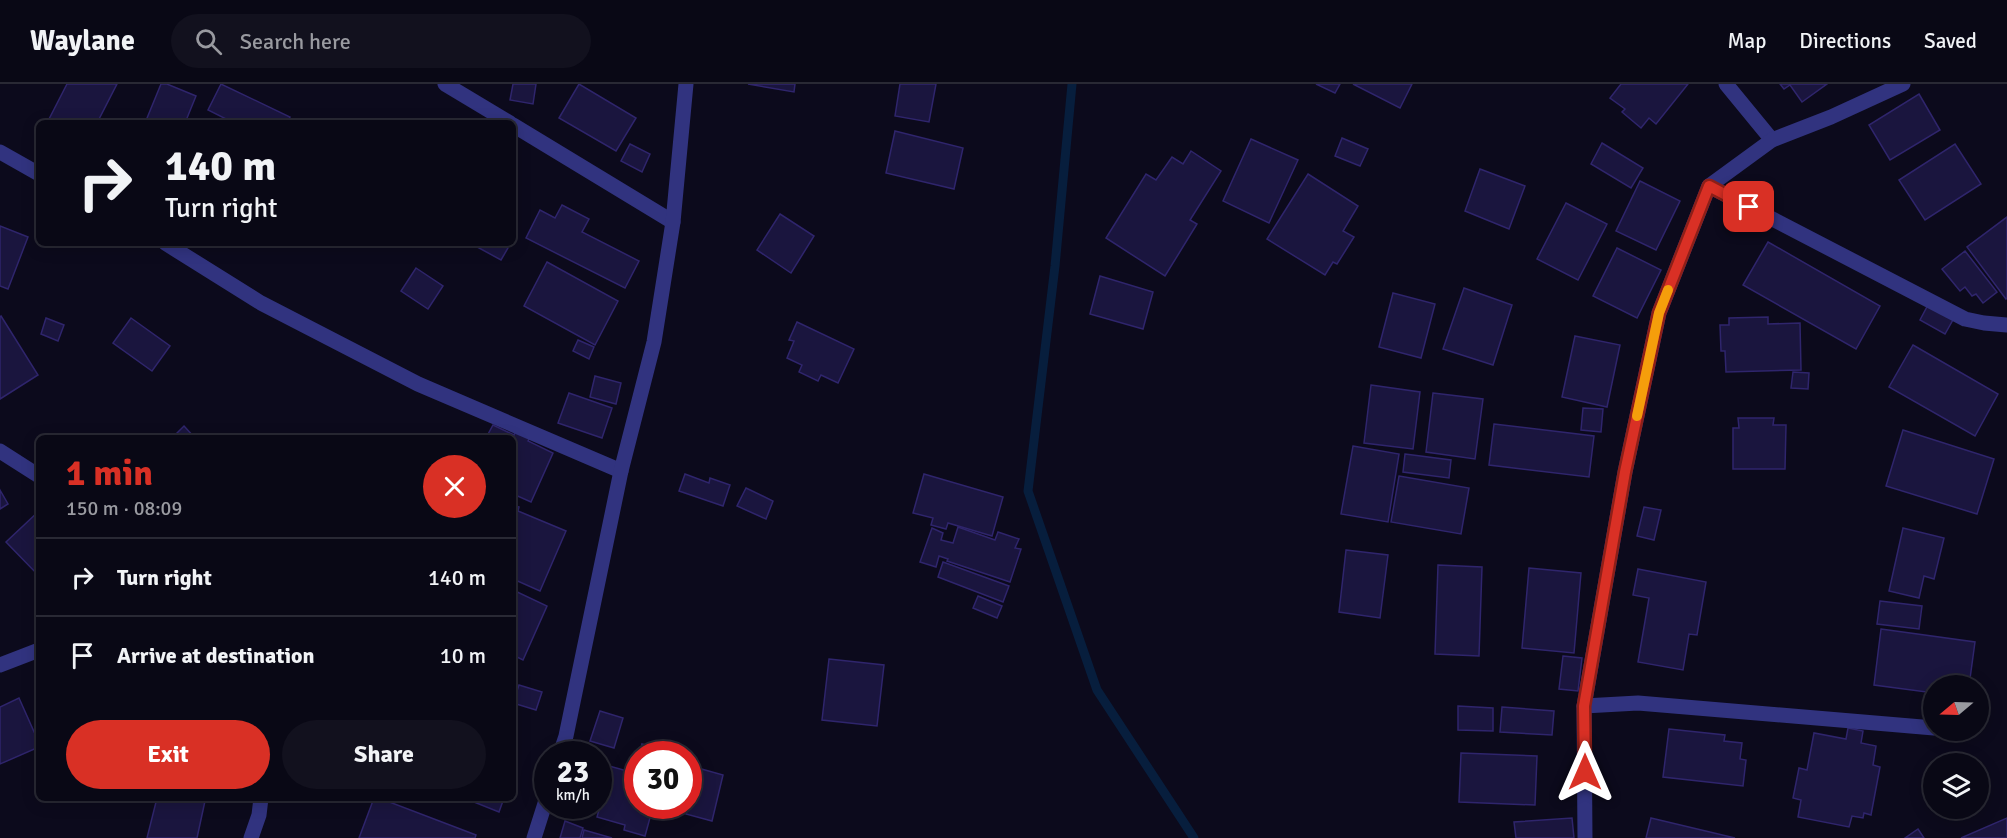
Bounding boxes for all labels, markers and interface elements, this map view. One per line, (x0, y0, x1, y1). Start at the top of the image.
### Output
search box (171, 14, 591, 68)
text: Waylane (30, 24, 135, 58)
icon: search (192, 25, 225, 58)
text: Search here (240, 28, 351, 55)
text: Map (1728, 28, 1766, 54)
text: Directions (1799, 28, 1891, 54)
text: Saved (1924, 28, 1977, 54)
text: 140 m (165, 141, 276, 192)
icon: right (66, 144, 144, 222)
pin (1723, 181, 1774, 232)
icon: arrive (1732, 190, 1765, 223)
text: Turn right (165, 192, 278, 225)
text: 1 min (66, 451, 153, 496)
button: close (423, 455, 486, 518)
text: 150 m · 08:09 (66, 496, 182, 521)
icon: right (66, 561, 99, 594)
text: Turn right (117, 564, 212, 591)
text: 140 m (428, 564, 486, 591)
icon: arrive (66, 639, 99, 672)
text: Arrive at destination (117, 642, 314, 669)
text: 10 m (440, 642, 486, 669)
north arrow (1923, 675, 1989, 741)
map controls (1923, 675, 1989, 819)
button: Exit (66, 720, 270, 789)
button: Share (282, 720, 486, 789)
position arrow (1553, 740, 1617, 804)
speed limit sign: 30 (624, 741, 702, 819)
button: layers (1923, 753, 1989, 819)
text: 23 (557, 754, 589, 791)
text: km/h (556, 786, 590, 804)

